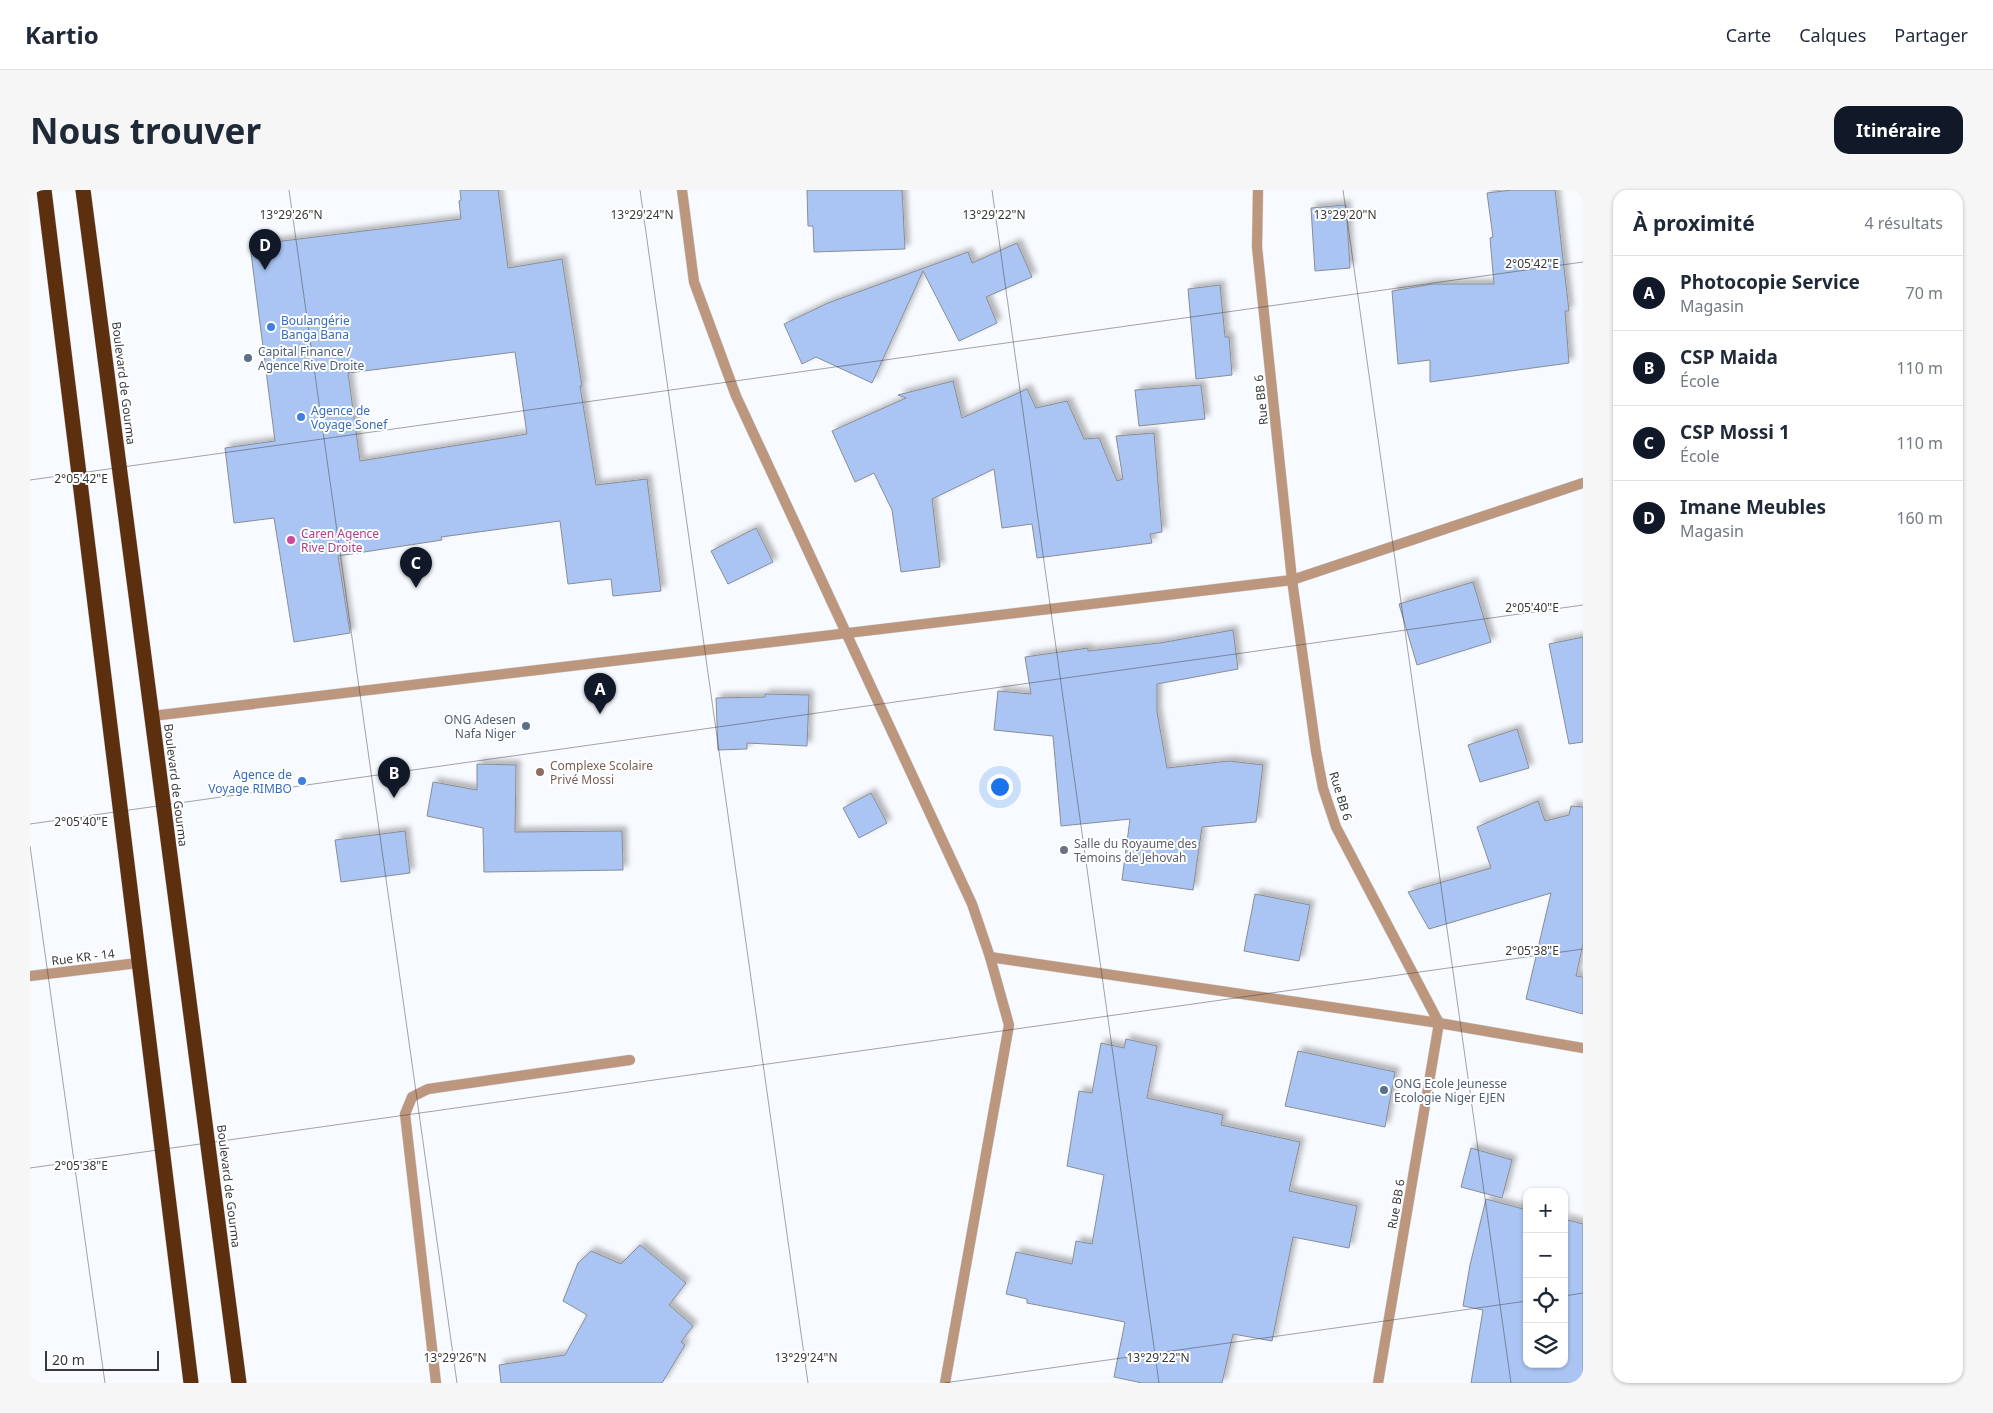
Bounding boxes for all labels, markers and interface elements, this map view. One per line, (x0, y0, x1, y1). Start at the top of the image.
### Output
text: Kartio (25, 18, 99, 51)
text: Carte (1726, 23, 1771, 47)
text: Calques (1799, 23, 1866, 47)
text: Partager (1894, 23, 1968, 47)
button: Itinéraire (1834, 106, 1963, 154)
text: Nous trouver (30, 107, 261, 154)
text: 13°29'26"N (259, 206, 323, 223)
text: 13°29'24"N (610, 206, 674, 223)
text: 13°29'22"N (962, 206, 1026, 223)
text: 13°29'20"N (1313, 206, 1377, 223)
text: À proximité (1633, 209, 1755, 237)
text: 4 résultats (1865, 212, 1943, 234)
pin: D (249, 229, 281, 270)
text: 2°05'42"E (1505, 255, 1559, 272)
text: Photocopie Service (1680, 269, 1860, 295)
text: A (1643, 282, 1655, 304)
text: 70 m (1906, 282, 1943, 304)
text: Magasin (1680, 295, 1744, 317)
place label: Boulangérie Banga Bana (281, 312, 350, 343)
street label: Boulevard de Gourma (108, 321, 140, 445)
marker: Boulangérie Banga Bana (265, 321, 277, 333)
place label: Capital Finance / Agence Rive Droite (258, 343, 365, 374)
text: CSP Maida (1680, 344, 1778, 370)
marker: Capital Finance / Agence Rive Droite (242, 352, 254, 364)
text: B (1644, 357, 1654, 379)
text: 110 m (1896, 357, 1943, 379)
text: École (1680, 370, 1719, 392)
street label: Rue BB 6 (1250, 374, 1272, 426)
place label: Agence de Voyage Sonef (311, 402, 388, 433)
marker: Agence de Voyage Sonef (295, 411, 307, 423)
text: CSP Mossi 1 (1680, 419, 1790, 445)
text: C (1644, 432, 1654, 454)
text: 110 m (1896, 432, 1943, 454)
text: École (1680, 445, 1719, 467)
text: 2°05'42"E (54, 470, 108, 487)
text: Imane Meubles (1680, 494, 1826, 520)
text: D (1643, 507, 1655, 529)
text: 160 m (1896, 507, 1943, 529)
text: Magasin (1680, 520, 1744, 542)
place label: Caren Agence Rive Droite (301, 525, 379, 556)
marker: Caren Agence Rive Droite (285, 534, 297, 546)
pin: C (400, 547, 432, 588)
text: 2°05'40"E (1505, 599, 1559, 616)
pin: A (584, 673, 616, 714)
place label: ONG Adesen Nafa Niger (444, 711, 516, 742)
marker: ONG Adesen Nafa Niger (520, 720, 532, 732)
street label: Boulevard de Gourma (160, 723, 192, 847)
pin: B (378, 757, 410, 798)
place label: Complexe Scolaire Privé Mossi (550, 757, 653, 788)
place label: Agence de Voyage RIMBO (208, 766, 292, 797)
marker: Complexe Scolaire Privé Mossi (534, 766, 546, 778)
street label: Rue BB 6 (1326, 769, 1357, 823)
your location (987, 774, 1013, 800)
marker: Agence de Voyage RIMBO (296, 775, 308, 787)
text: 2°05'40"E (54, 813, 108, 830)
place label: Salle du Royaume des Temoins de Jehovah (1074, 835, 1197, 866)
marker: Salle du Royaume des Temoins de Jehovah (1058, 844, 1070, 856)
text: 2°05'38"E (1505, 942, 1559, 959)
street label: Rue KR - 14 (50, 945, 116, 969)
place label: ONG Ecole Jeunesse Ecologie Niger EJEN (1394, 1075, 1507, 1106)
marker: ONG Ecole Jeunesse Ecologie Niger EJEN (1378, 1084, 1390, 1096)
street label: Boulevard de Gourma (213, 1124, 245, 1248)
text: 2°05'38"E (54, 1157, 108, 1174)
street label: Rue BB 6 (1383, 1178, 1409, 1230)
map controls (1523, 1188, 1568, 1368)
button: + (1523, 1188, 1568, 1233)
button: − (1523, 1233, 1568, 1278)
button: locate (1523, 1278, 1568, 1323)
button: layers (1523, 1323, 1568, 1368)
scale bar (45, 1348, 159, 1371)
text: 13°29'26"N (423, 1349, 487, 1366)
text: 13°29'24"N (774, 1349, 838, 1366)
text: 13°29'22"N (1126, 1349, 1190, 1366)
text: 20 m (52, 1350, 85, 1369)

